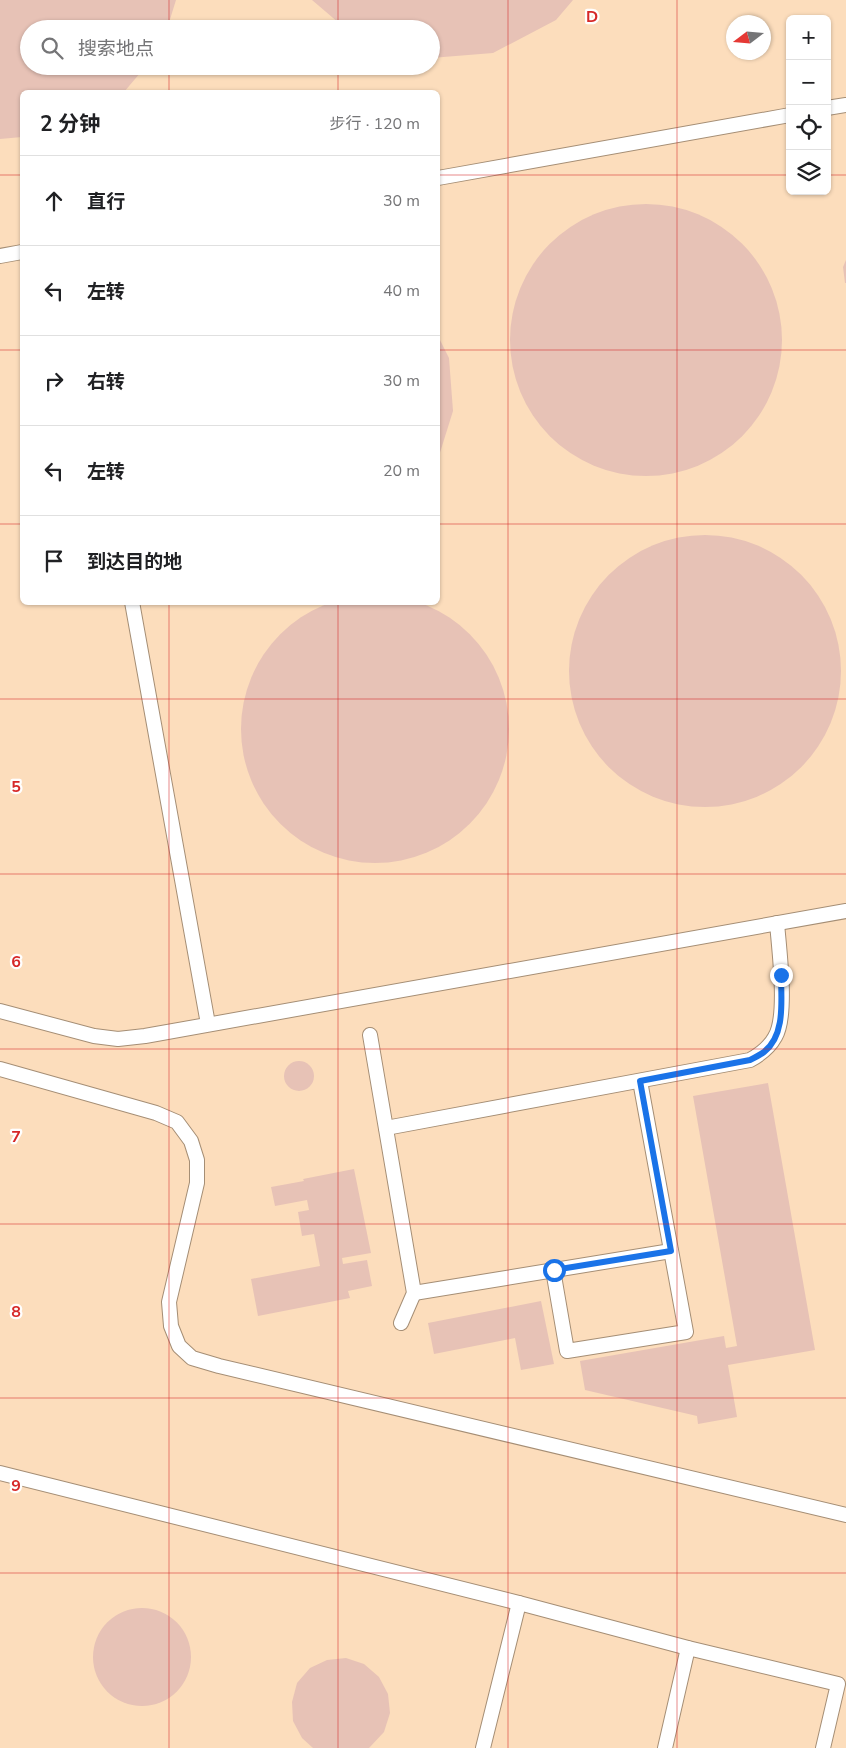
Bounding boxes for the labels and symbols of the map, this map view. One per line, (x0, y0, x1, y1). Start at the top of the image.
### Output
text: D (586, 6, 598, 28)
north arrow (726, 15, 771, 60)
text: 5 (11, 776, 21, 798)
text: 6 (11, 951, 21, 973)
route end (770, 964, 793, 987)
text: 7 (11, 1126, 21, 1148)
route start (543, 1259, 566, 1282)
text: 8 (11, 1301, 21, 1323)
text: 9 (11, 1475, 21, 1497)

